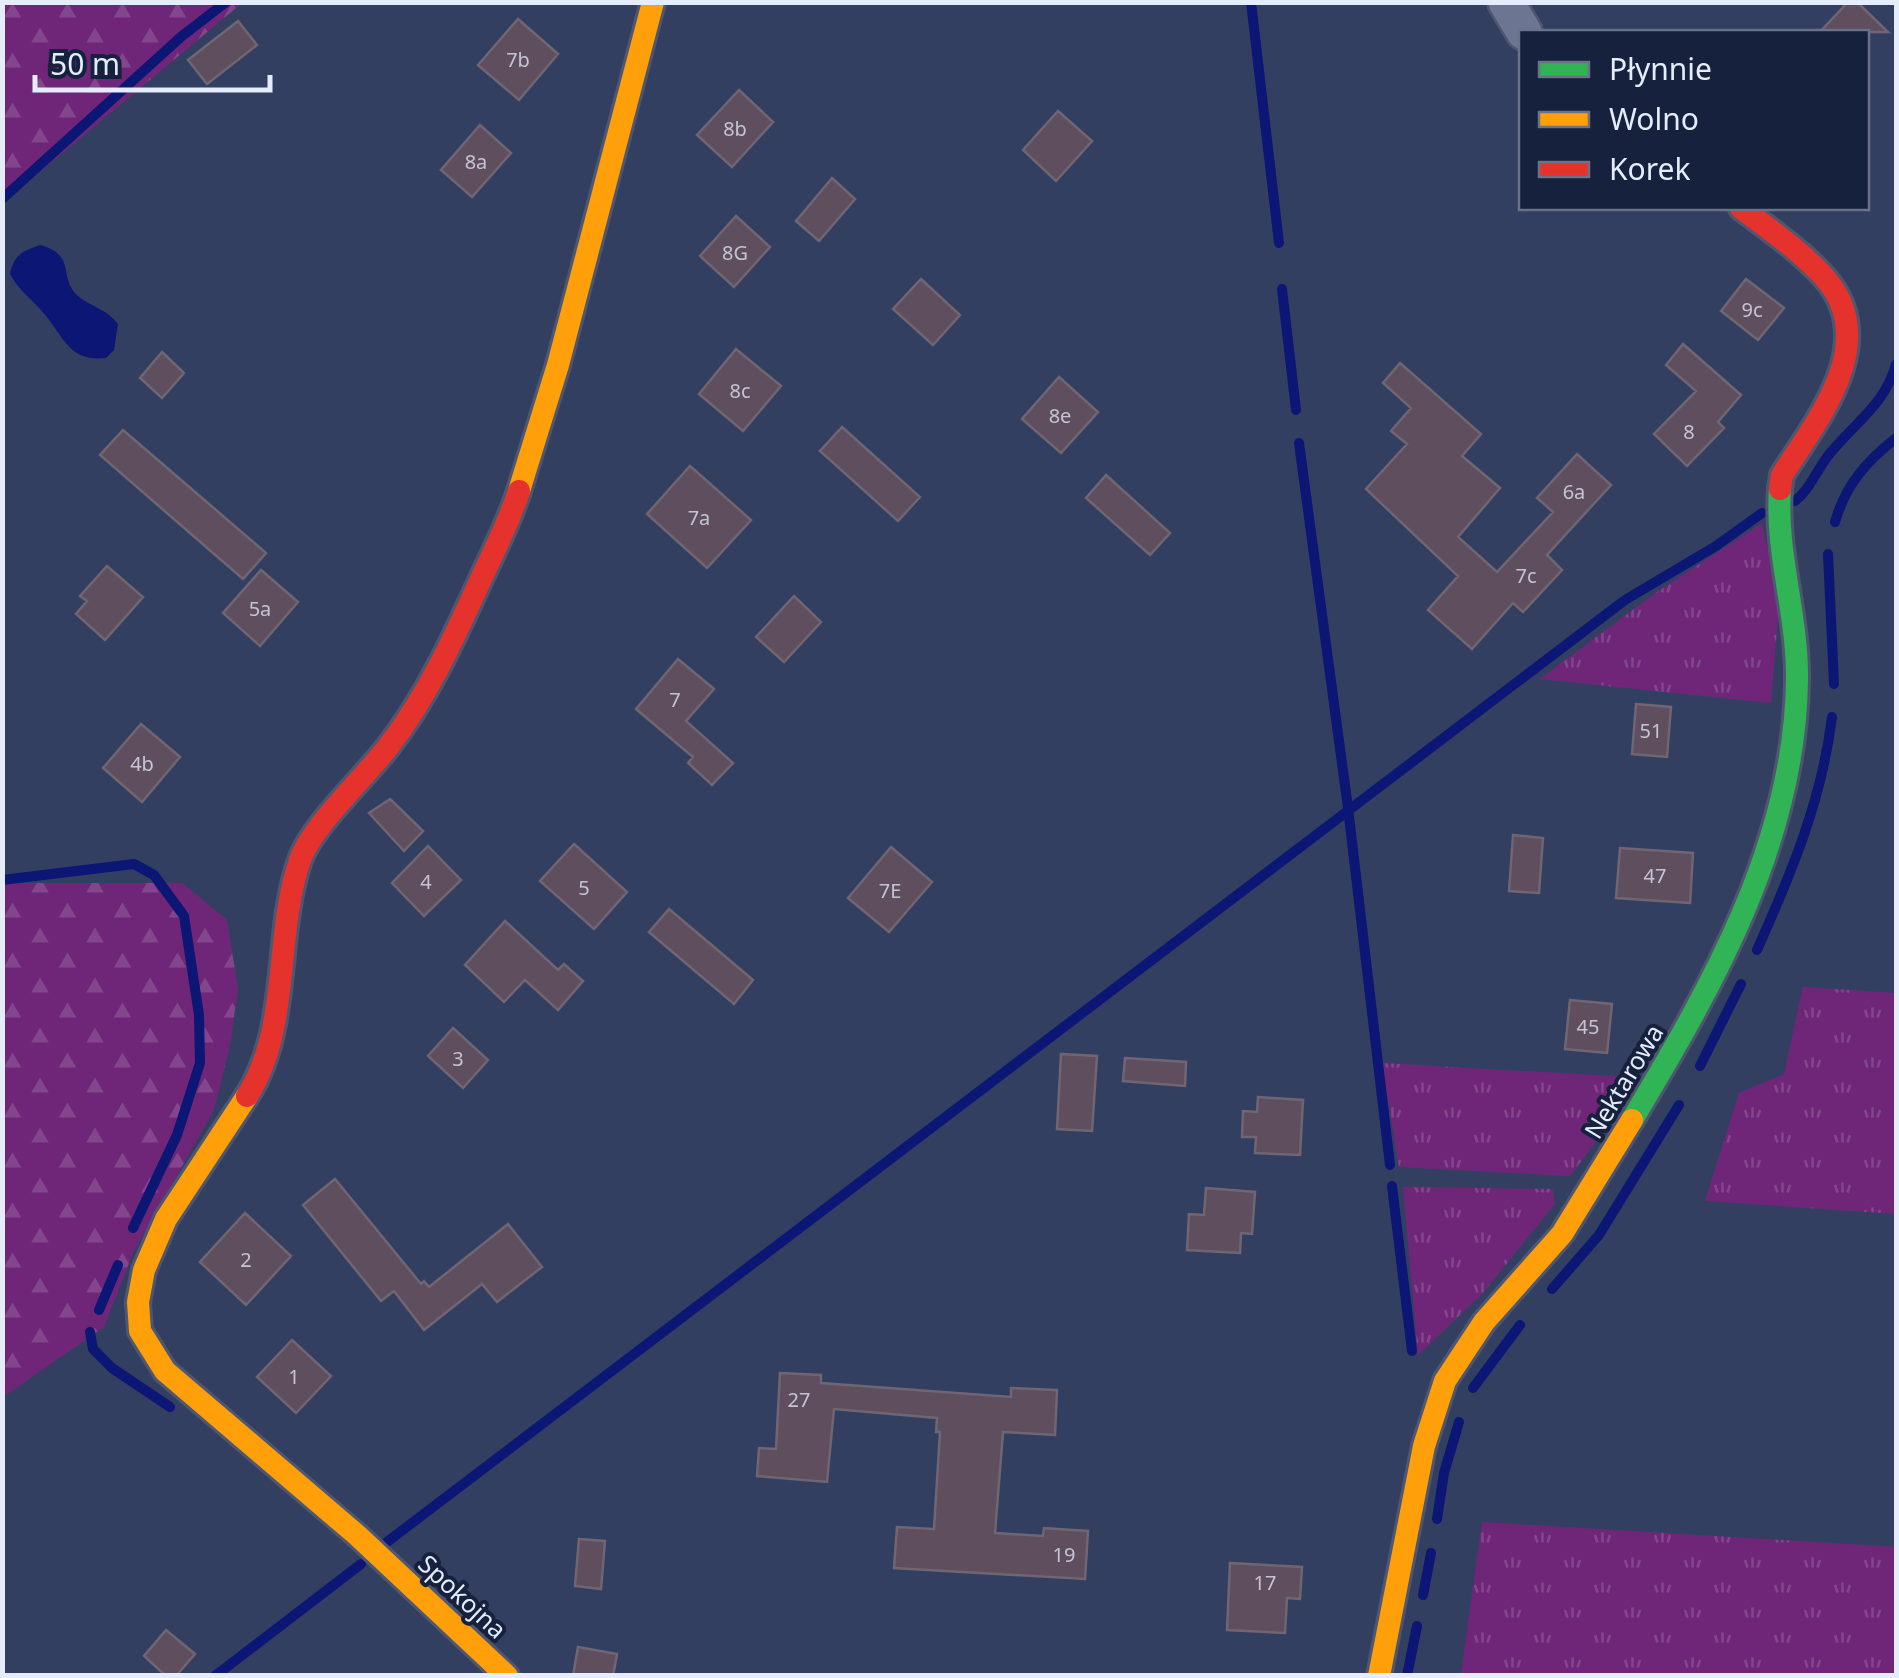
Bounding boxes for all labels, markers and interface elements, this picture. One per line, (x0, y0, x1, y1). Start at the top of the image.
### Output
scale bar (35, 30, 270, 92)
legend (1519, 30, 1869, 210)
text: 50 m (50, 43, 120, 84)
house number: 7b (506, 46, 530, 73)
text: Płynnie (1609, 48, 1712, 89)
text: Wolno (1609, 98, 1699, 139)
house number: 8b (723, 115, 747, 142)
house number: 8a (465, 148, 487, 175)
text: Korek (1609, 148, 1690, 189)
house number: 8G (722, 239, 748, 266)
house number: 9c (1741, 296, 1763, 323)
house number: 8c (729, 377, 751, 404)
house number: 8e (1049, 402, 1071, 429)
house number: 8 (1683, 418, 1695, 445)
house number: 6a (1563, 478, 1585, 505)
house number: 7a (688, 504, 710, 531)
house number: 7c (1515, 562, 1537, 589)
house number: 5a (249, 595, 271, 622)
house number: 7 (669, 686, 681, 713)
house number: 51 (1640, 717, 1662, 744)
house number: 4b (130, 750, 154, 777)
house number: 47 (1644, 862, 1666, 889)
house number: 4 (420, 868, 432, 895)
house number: 5 (578, 874, 590, 901)
house number: 7E (879, 877, 901, 904)
house number: 45 (1577, 1013, 1599, 1040)
street label: Nektarowa (1576, 1018, 1670, 1144)
house number: 3 (452, 1045, 464, 1072)
house number: 2 (240, 1246, 252, 1273)
house number: 1 (288, 1363, 300, 1390)
house number: 27 (788, 1386, 810, 1413)
house number: 19 (1053, 1541, 1075, 1568)
street label: Spokojna (412, 1547, 514, 1645)
house number: 17 (1254, 1569, 1276, 1596)

